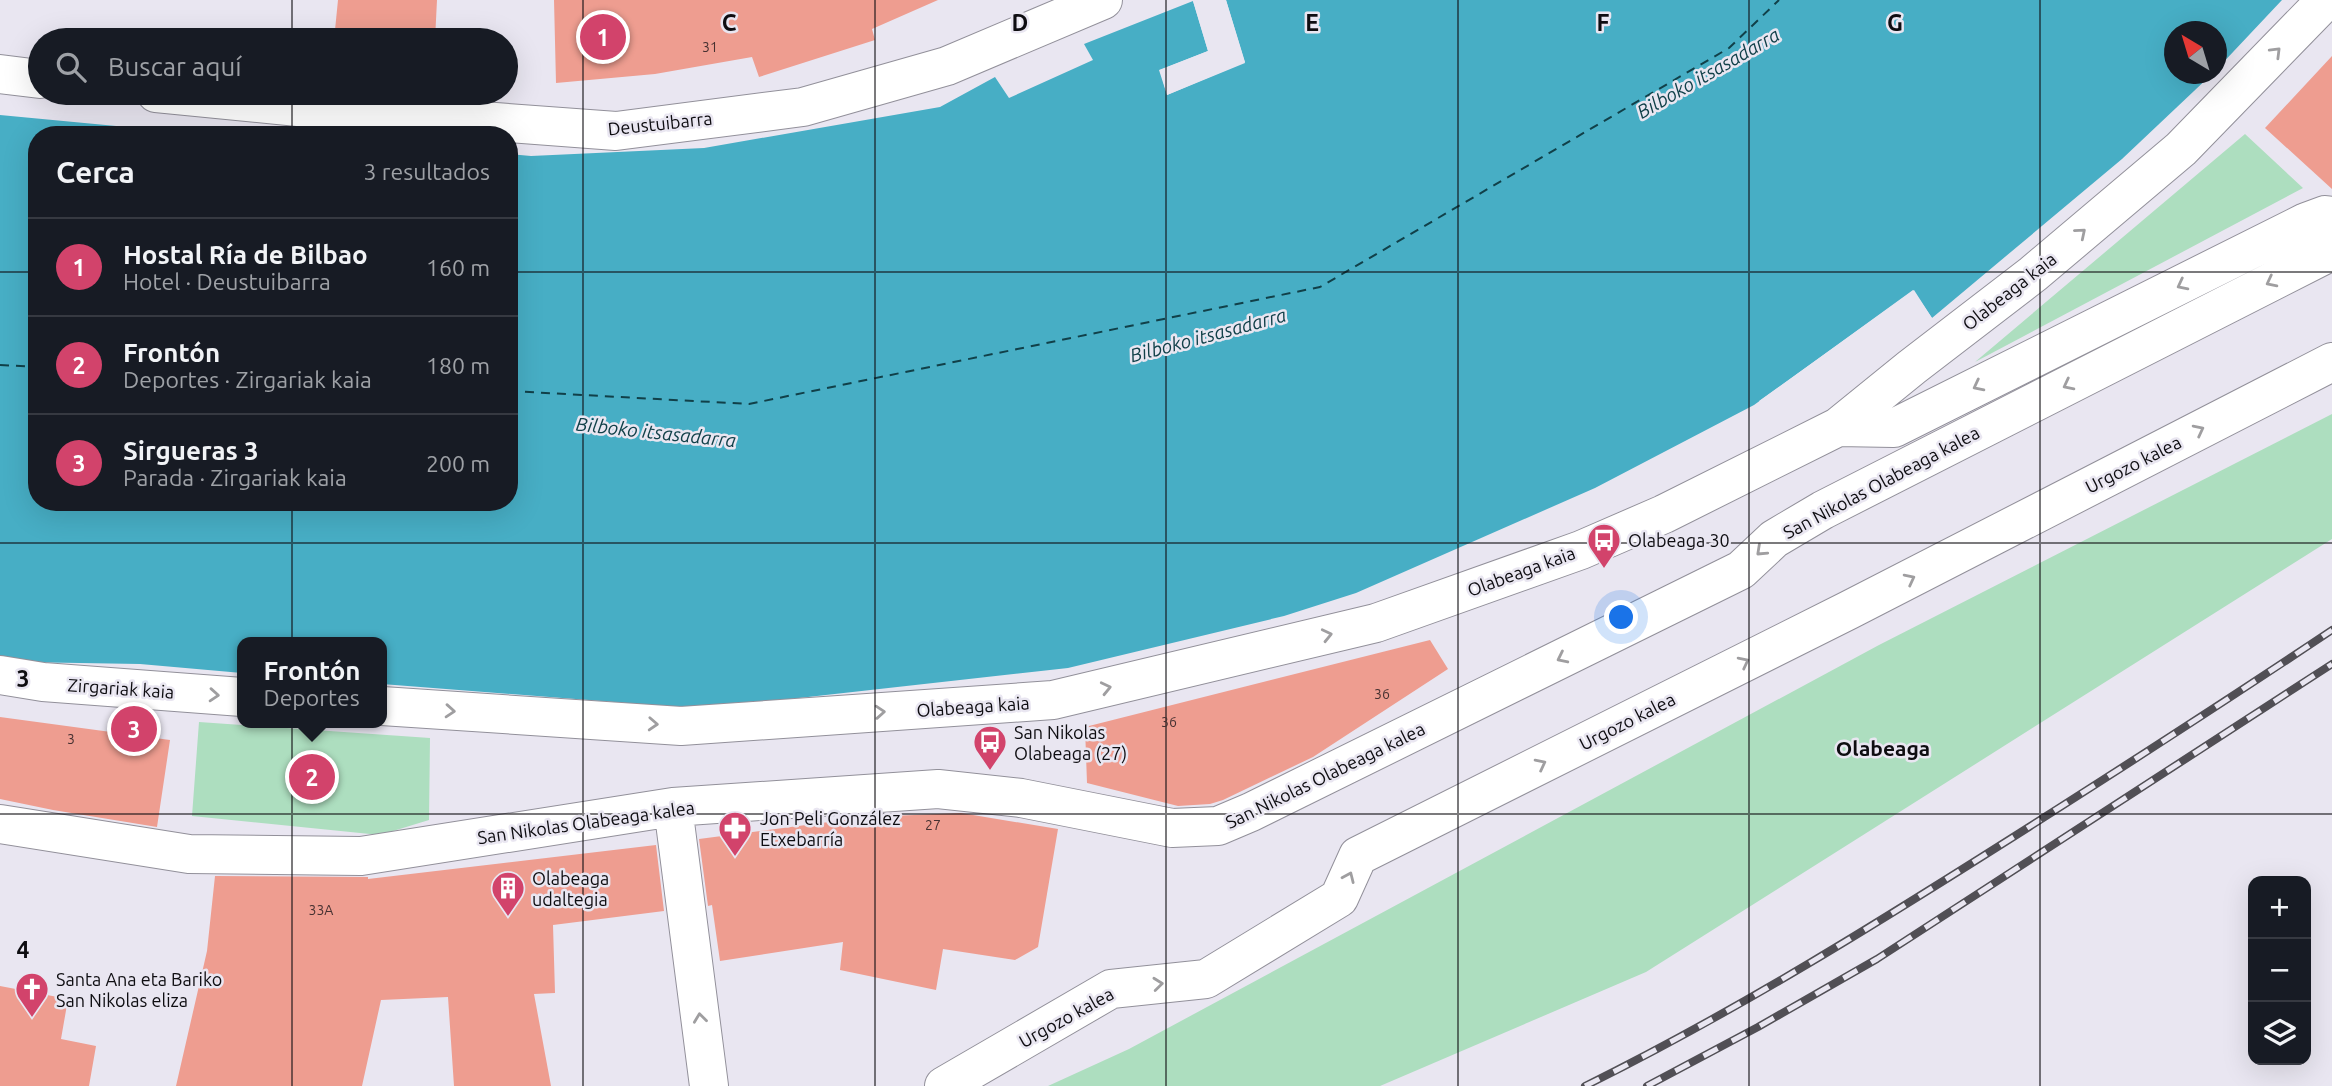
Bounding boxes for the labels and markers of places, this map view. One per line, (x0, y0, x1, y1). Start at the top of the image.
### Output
pin: 1 (580, 11, 626, 63)
bus stop icon: Olabeaga 30 (1585, 521, 1623, 570)
place label: Olabeaga 30 (1628, 530, 1730, 550)
pin: 3 (111, 703, 157, 755)
place label: San Nikolas Olabeaga (27) (1014, 722, 1127, 764)
bus stop icon: San Nikolas Olabeaga (27) (971, 723, 1009, 772)
pin: 2 (289, 751, 335, 803)
place label: Jon Peli González Etxebarría (760, 808, 901, 849)
pharmacy icon: Jon Peli González Etxebarría (716, 809, 754, 858)
place label: Olabeaga udaltegia (532, 868, 609, 909)
building icon: Olabeaga udaltegia (489, 869, 527, 918)
place label: Santa Ana eta Bariko San Nikolas eliza (56, 969, 222, 1010)
church icon: Santa Ana eta Bariko San Nikolas eliza (13, 970, 51, 1019)

